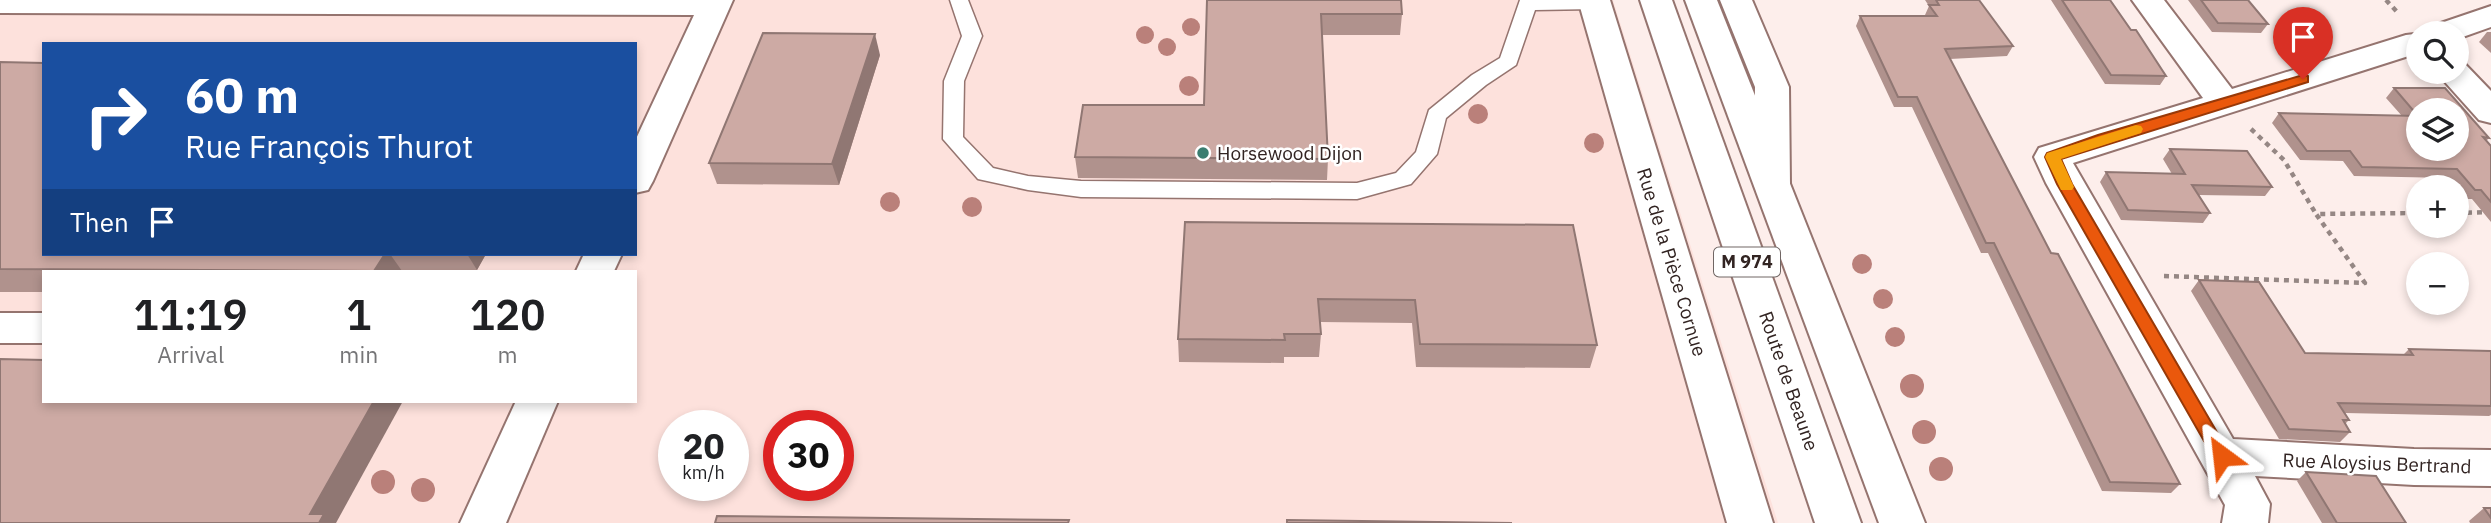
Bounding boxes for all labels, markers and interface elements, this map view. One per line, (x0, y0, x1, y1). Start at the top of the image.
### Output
pin (2273, 7, 2333, 79)
icon: arrive (2284, 18, 2322, 56)
map controls (2406, 21, 2469, 315)
button: search (2406, 21, 2469, 84)
text: 60 m (185, 63, 299, 126)
icon: right (70, 70, 161, 161)
button: layers (2406, 98, 2469, 161)
text: Rue François Thurot (185, 125, 473, 167)
place label: Horsewood Dijon (1217, 141, 1363, 165)
marker: Horsewood Dijon (1195, 145, 1211, 161)
street label: Rue de la Pièce Cornue (1632, 165, 1712, 359)
button: + (2406, 175, 2469, 238)
icon: arrive (143, 203, 181, 241)
text: Then (70, 205, 129, 239)
road number: M 974 (1714, 248, 1780, 276)
button: − (2406, 252, 2469, 315)
text: 11:19 (134, 287, 248, 342)
text: 1 (346, 287, 371, 342)
text: 120 (470, 287, 545, 342)
street label: Route de Beaune (1754, 308, 1824, 454)
text: Arrival (157, 339, 224, 369)
text: min (339, 339, 378, 369)
text: m (498, 339, 518, 369)
speed limit sign: 30 (763, 410, 854, 501)
position arrow (2185, 419, 2259, 493)
text: 20 (682, 423, 725, 469)
street label: Rue Aloysius Bertrand (2282, 448, 2472, 478)
text: km/h (682, 461, 725, 484)

